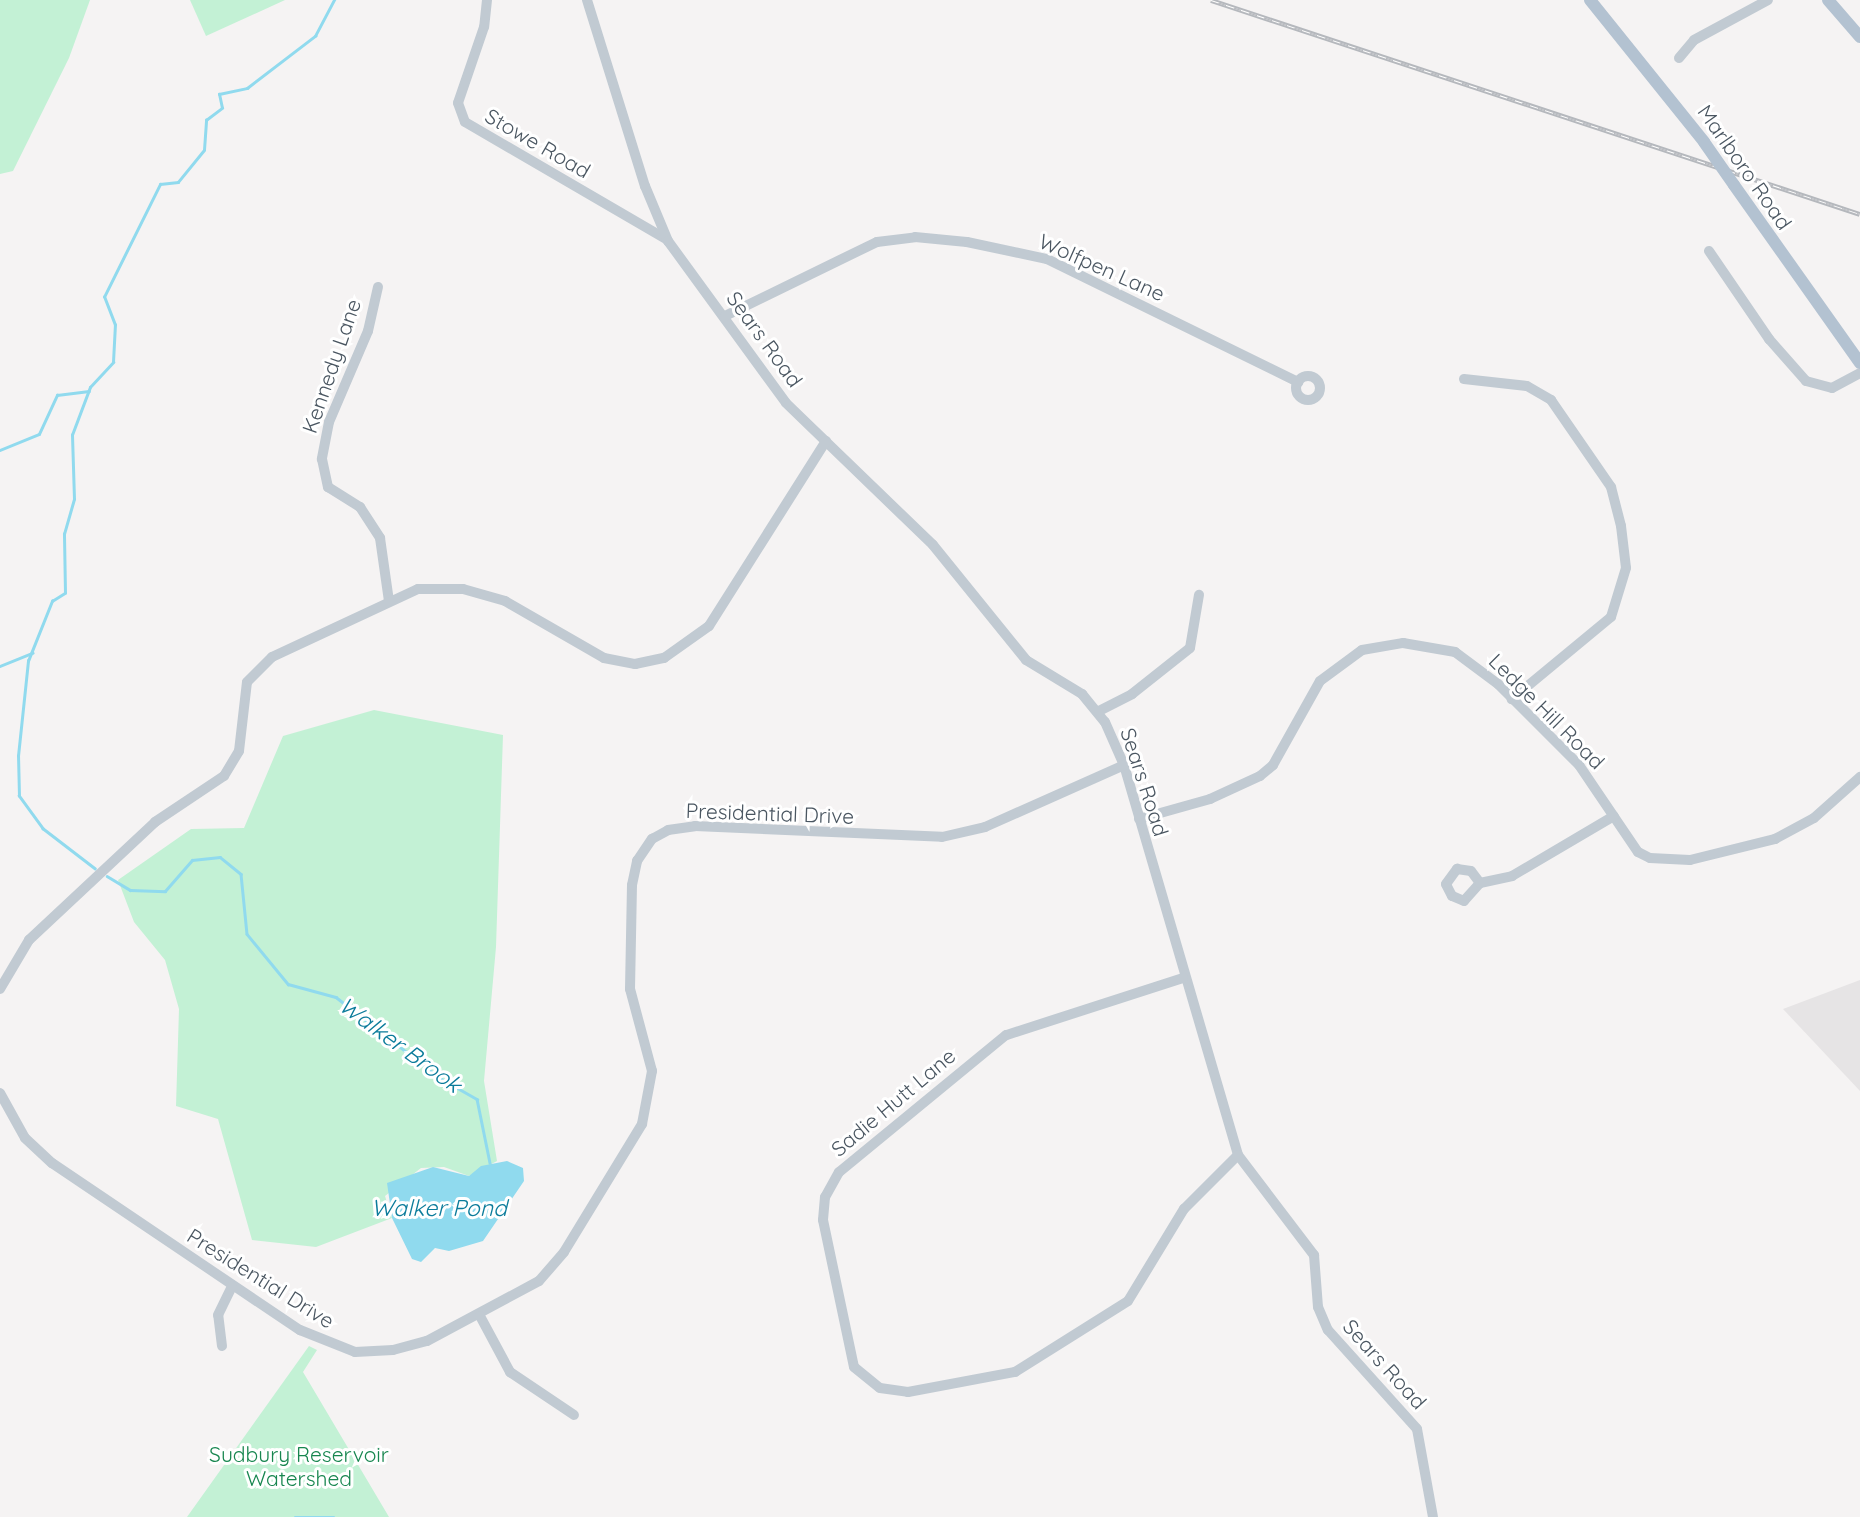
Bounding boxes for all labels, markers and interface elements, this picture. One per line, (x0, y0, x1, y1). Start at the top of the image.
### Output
street label: Marlboro Road (1693, 100, 1797, 234)
street label: Stowe Road (481, 103, 595, 183)
street label: Wolfpen Lane (1035, 228, 1169, 306)
street label: Sears Road (722, 286, 808, 392)
street label: Kennedy Lane (296, 296, 366, 436)
street label: Ledge Hill Road (1484, 648, 1610, 774)
street label: Sears Road (1116, 725, 1174, 839)
street label: Presidential Drive (685, 797, 855, 829)
water label: Walker Brook (333, 991, 467, 1099)
street label: Sadie Hutt Lane (826, 1043, 960, 1161)
water label: Walker Pond (371, 1194, 507, 1222)
street label: Presidential Drive (183, 1223, 339, 1333)
street label: Sears Road (1338, 1314, 1432, 1414)
park label: Sudbury Reservoir Watershed (209, 1441, 389, 1491)

